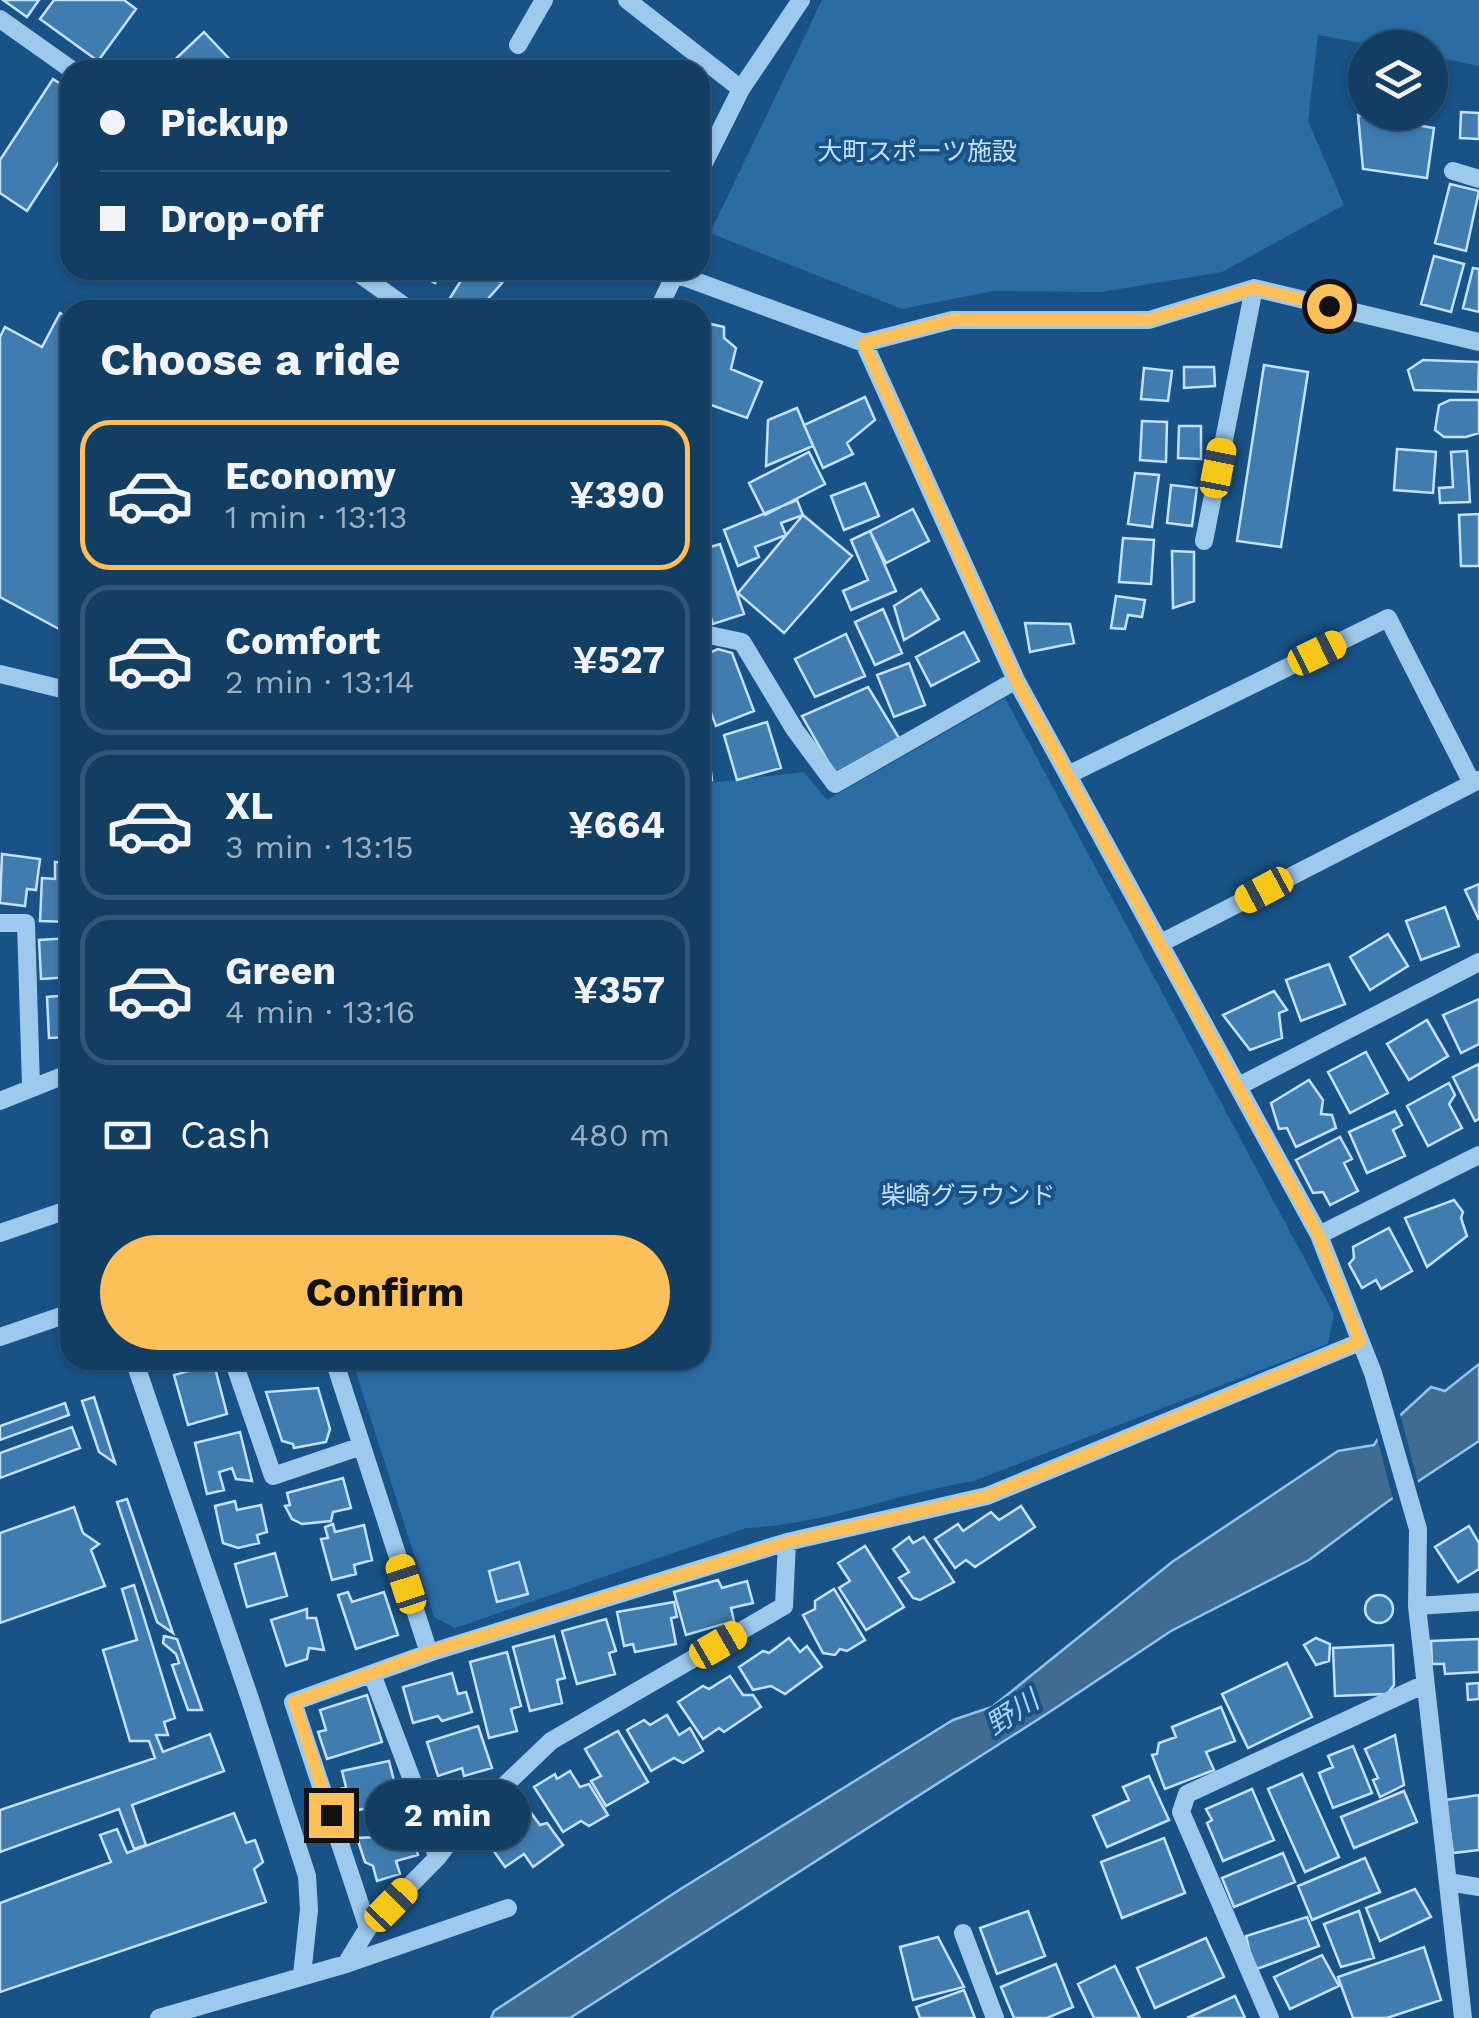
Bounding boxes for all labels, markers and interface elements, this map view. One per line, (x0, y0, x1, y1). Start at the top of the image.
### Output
map controls (1348, 30, 1448, 130)
button: layers (1348, 30, 1448, 130)
text: Pickup (160, 101, 289, 145)
park label: 大町スポーツ施設 (817, 137, 1017, 166)
text: Drop-off (160, 197, 324, 241)
route start (1307, 284, 1352, 329)
text: Choose a ride (100, 333, 400, 386)
car (1198, 436, 1238, 500)
icon: car (105, 450, 195, 540)
text: Economy (225, 454, 396, 498)
text: ¥390 (569, 473, 665, 517)
text: 1 min · 13:13 (225, 498, 407, 536)
icon: car (105, 615, 195, 705)
text: Comfort (225, 619, 380, 663)
car (1283, 626, 1351, 680)
text: ¥527 (572, 638, 665, 682)
text: 2 min · 13:14 (225, 663, 414, 701)
icon: car (105, 780, 195, 870)
text: XL (225, 784, 273, 828)
text: ¥664 (568, 803, 665, 847)
text: 3 min · 13:15 (225, 828, 414, 866)
car (1230, 863, 1298, 917)
icon: car (105, 945, 195, 1035)
text: Green (225, 949, 336, 993)
text: ¥357 (573, 968, 665, 1012)
text: 4 min · 13:16 (225, 993, 415, 1031)
icon: cash (100, 1108, 155, 1163)
text: Cash (180, 1113, 271, 1157)
text: 480 m (569, 1116, 670, 1154)
park label: 柴崎グラウンド (880, 1181, 1056, 1210)
button: Confirm (100, 1235, 670, 1350)
car (382, 1551, 430, 1617)
car (685, 1617, 751, 1673)
water label: 野川 (980, 1682, 1047, 1742)
callout: 2 min (366, 1780, 531, 1850)
route end (309, 1793, 354, 1838)
text: 2 min (404, 1796, 491, 1834)
car (359, 1873, 423, 1937)

